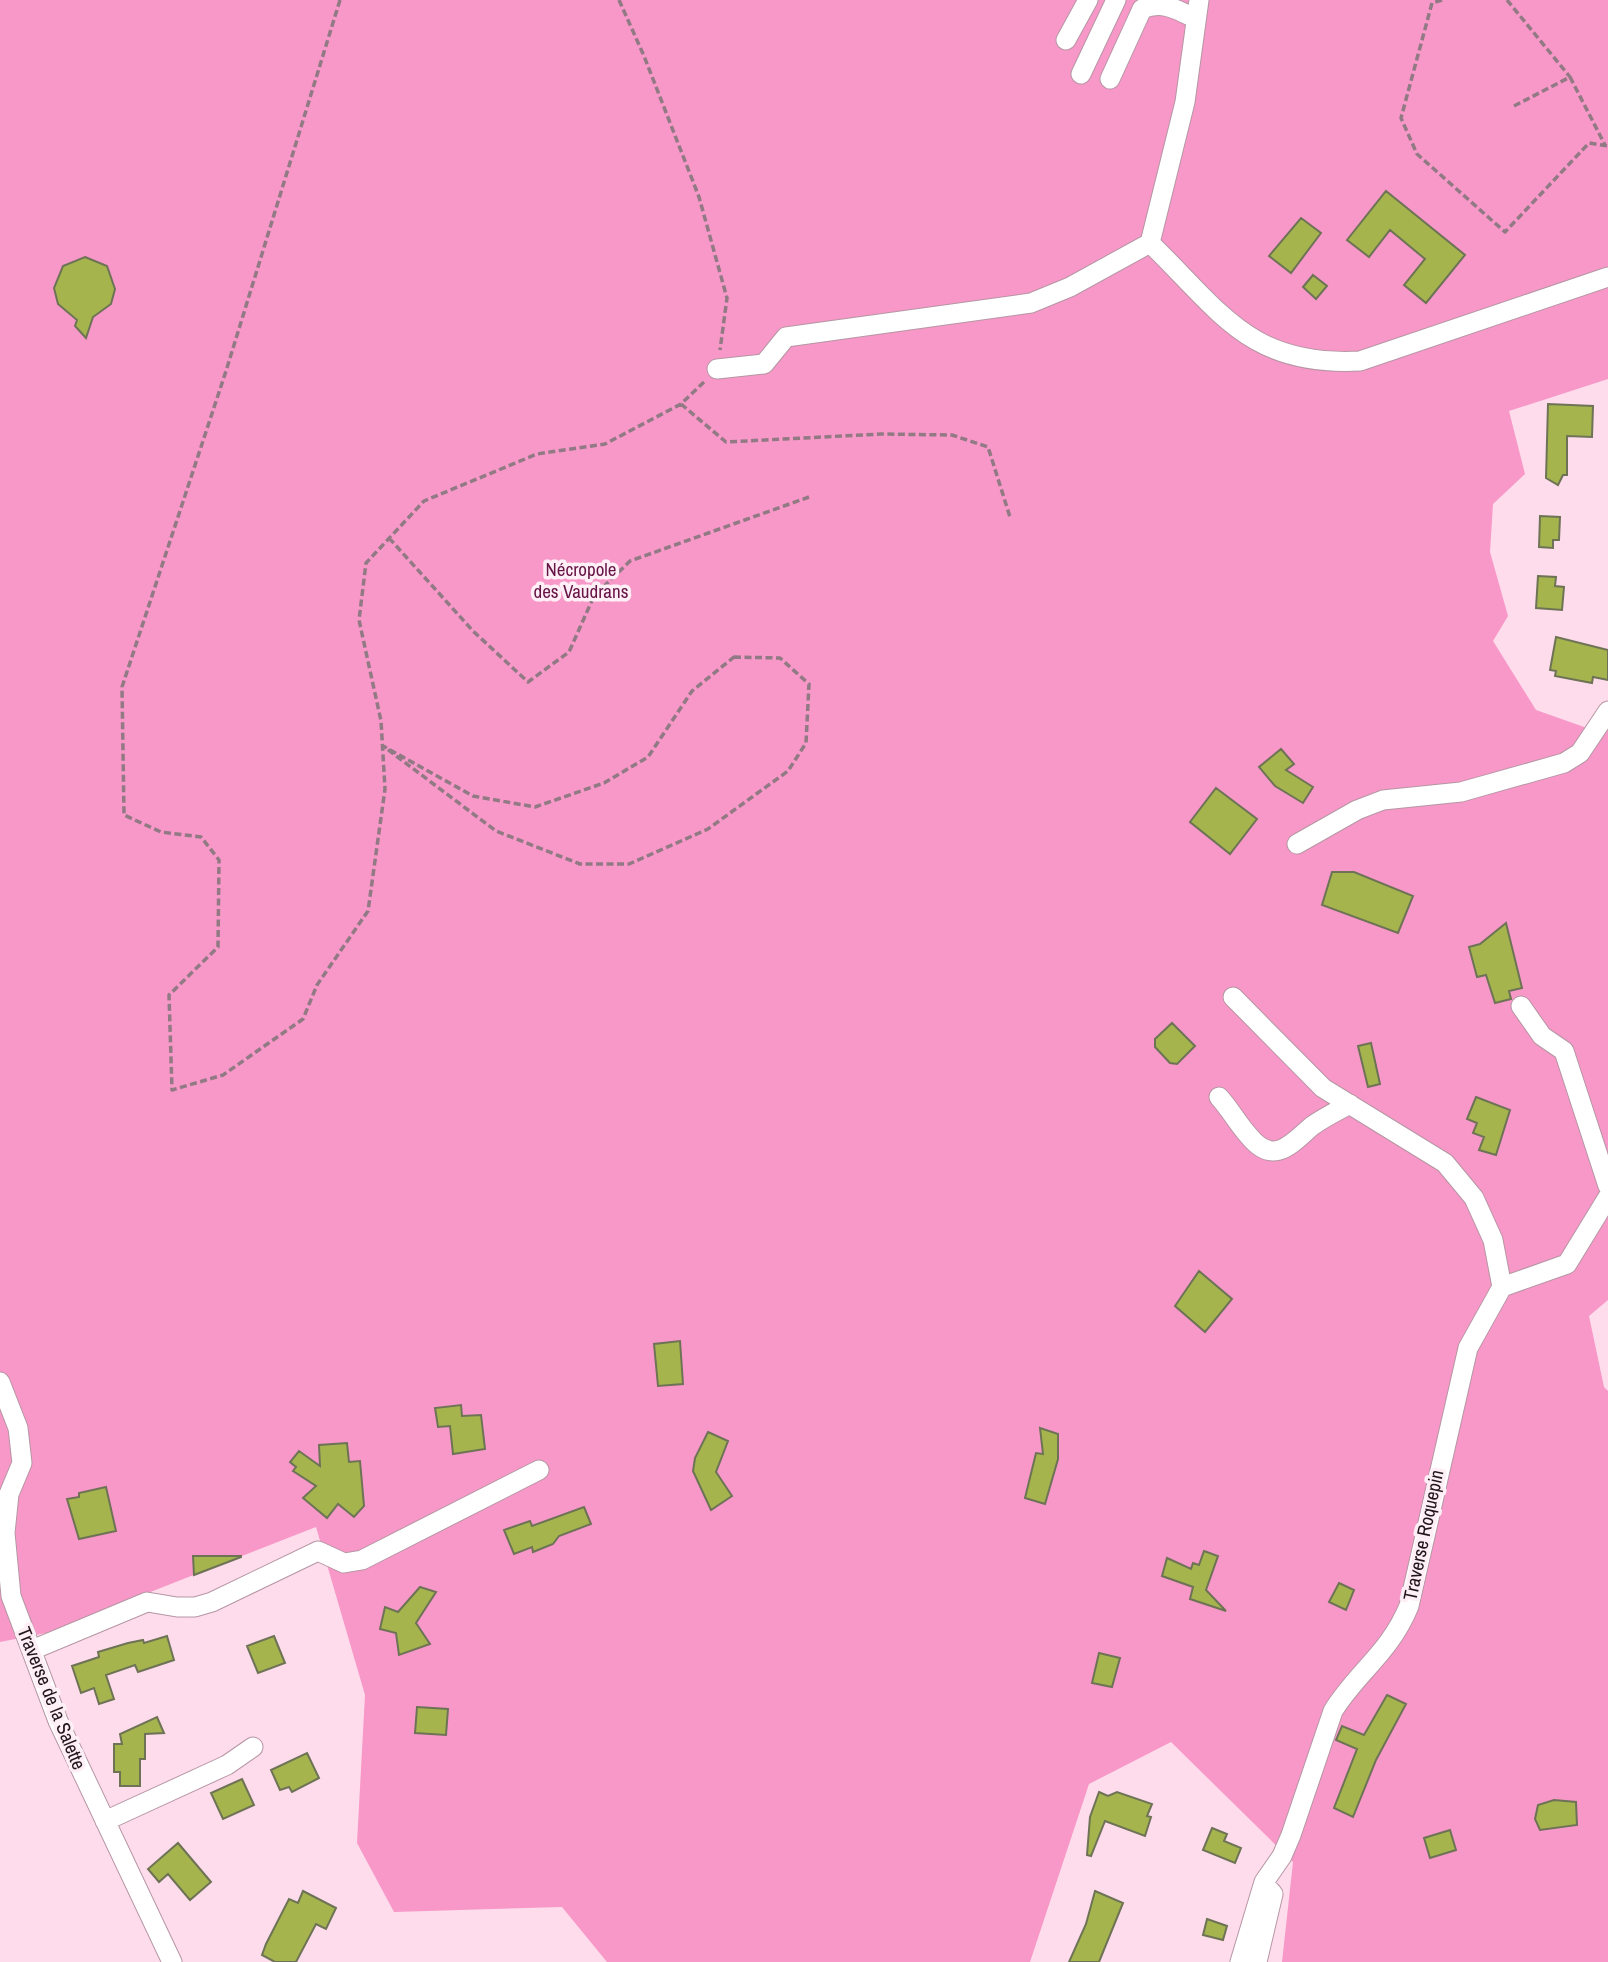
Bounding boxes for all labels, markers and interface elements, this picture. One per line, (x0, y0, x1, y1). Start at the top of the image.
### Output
park label: Nécropole des Vaudrans (533, 556, 629, 604)
street label: Traverse Roquepin (1396, 1467, 1450, 1603)
street label: Traverse de la Salette (12, 1623, 92, 1773)

